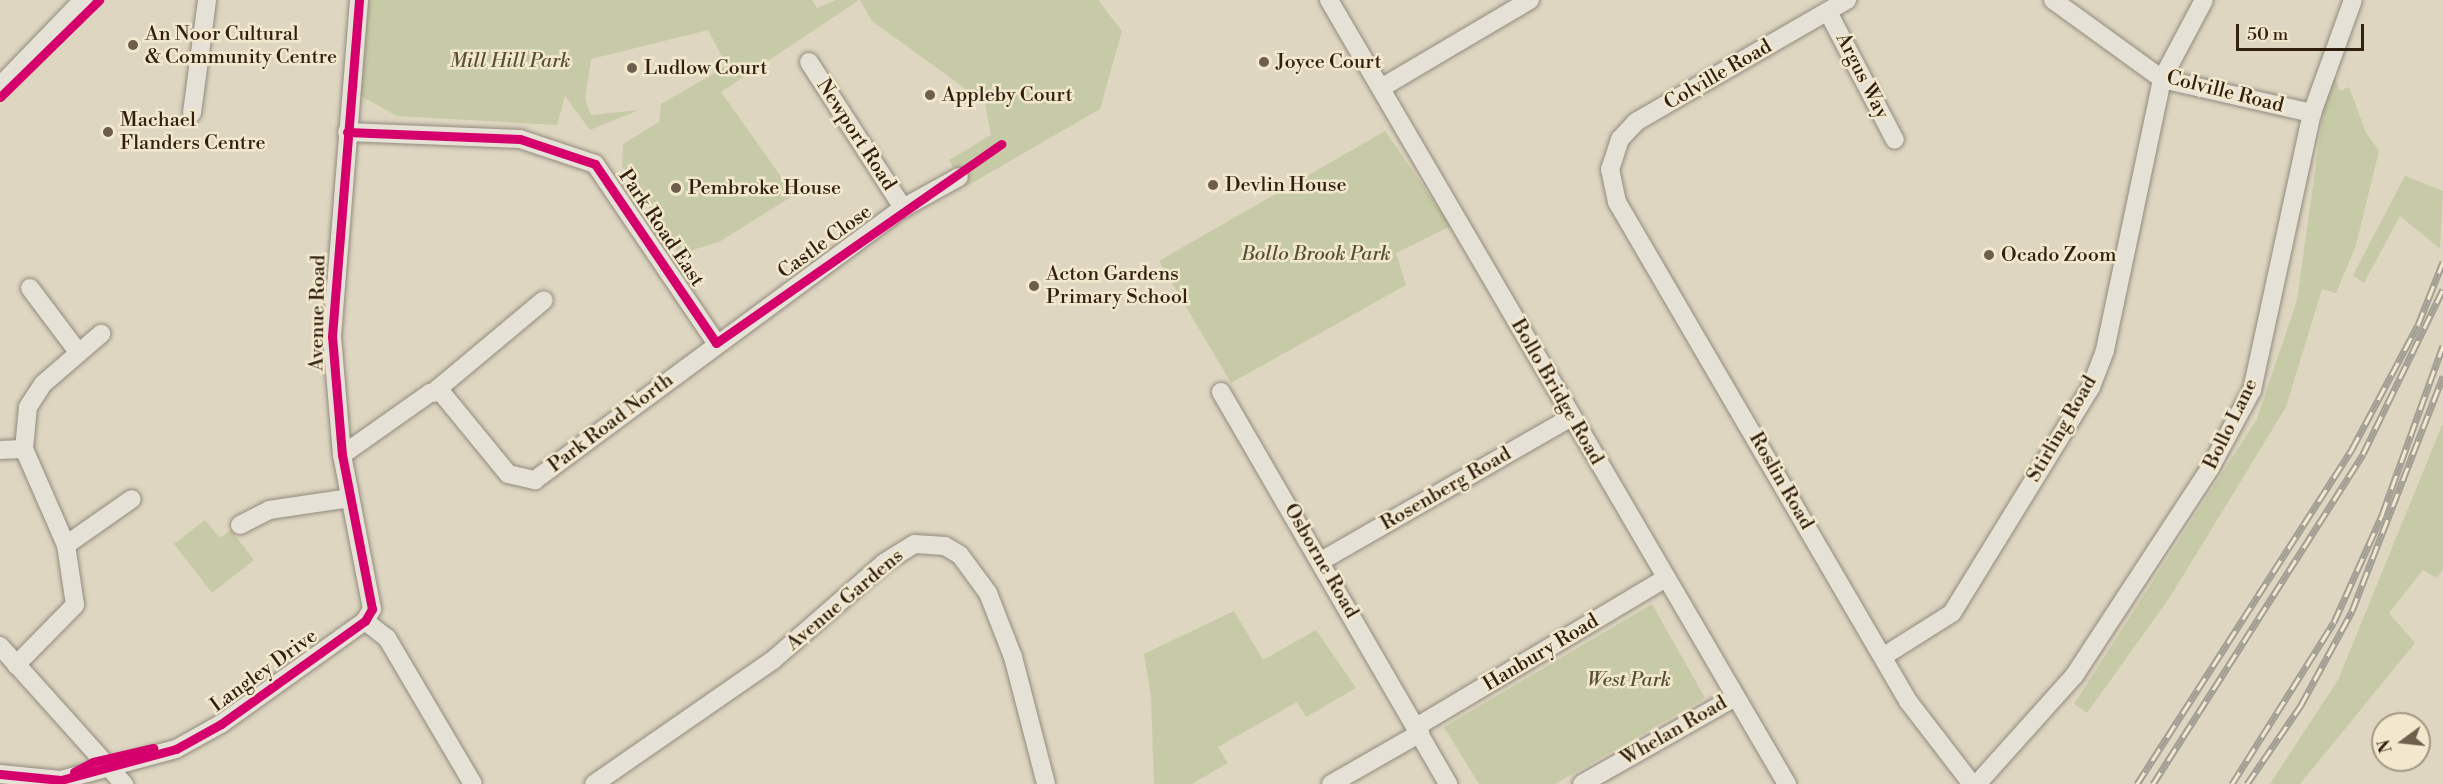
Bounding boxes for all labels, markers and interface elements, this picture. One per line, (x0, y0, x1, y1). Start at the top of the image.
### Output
scale bar (2239, 12, 2366, 50)
place label: An Noor Cultural & Community Centre (145, 22, 337, 69)
text: 50 m (2247, 23, 2288, 46)
street label: Argus Way (1830, 29, 1894, 123)
street label: Colville Road (1660, 35, 1776, 115)
marker: An Noor Cultural & Community Centre (126, 38, 140, 52)
park label: Mill Hill Park (450, 49, 570, 73)
place label: Joyce Court (1276, 50, 1382, 74)
marker: Joyce Court (1257, 55, 1271, 69)
place label: Ludlow Court (644, 56, 767, 80)
marker: Ludlow Court (625, 61, 639, 75)
street label: Colville Road (2164, 66, 2286, 118)
street label: Newport Road (811, 75, 901, 195)
place label: Appleby Court (942, 83, 1073, 107)
marker: Appleby Court (923, 88, 937, 102)
place label: Machael Flanders Centre (120, 108, 266, 155)
marker: Machael Flanders Centre (101, 125, 115, 139)
street label: Park Road East (613, 165, 709, 291)
place label: Devlin House (1225, 173, 1347, 197)
place label: Pembroke House (688, 176, 841, 200)
marker: Devlin House (1206, 178, 1220, 192)
marker: Pembroke House (669, 181, 683, 195)
street label: Castle Close (773, 200, 877, 284)
park label: Bollo Brook Park (1241, 242, 1391, 266)
place label: Ocado Zoom (2001, 243, 2117, 267)
marker: Ocado Zoom (1982, 248, 1996, 262)
street label: Avenue Road (305, 255, 331, 371)
place label: Acton Gardens Primary School (1046, 262, 1188, 309)
marker: Acton Gardens Primary School (1027, 279, 1041, 293)
street label: Bollo Bridge Road (1506, 315, 1608, 469)
street label: Park Road North (544, 368, 678, 478)
street label: Stirling Road (2022, 372, 2102, 486)
street label: Bollo Lane (2199, 375, 2263, 473)
street label: Roslin Road (1743, 428, 1819, 534)
street label: Rosenberg Road (1377, 442, 1515, 536)
street label: Osborne Road (1278, 499, 1364, 623)
street label: Avenue Gardens (782, 544, 908, 656)
street label: Hanbury Road (1479, 609, 1603, 697)
street label: Langley Drive (206, 624, 322, 718)
park label: West Park (1587, 668, 1671, 692)
street label: Whelan Road (1617, 691, 1731, 771)
north arrow (2371, 712, 2431, 772)
text: N (2374, 737, 2397, 755)

